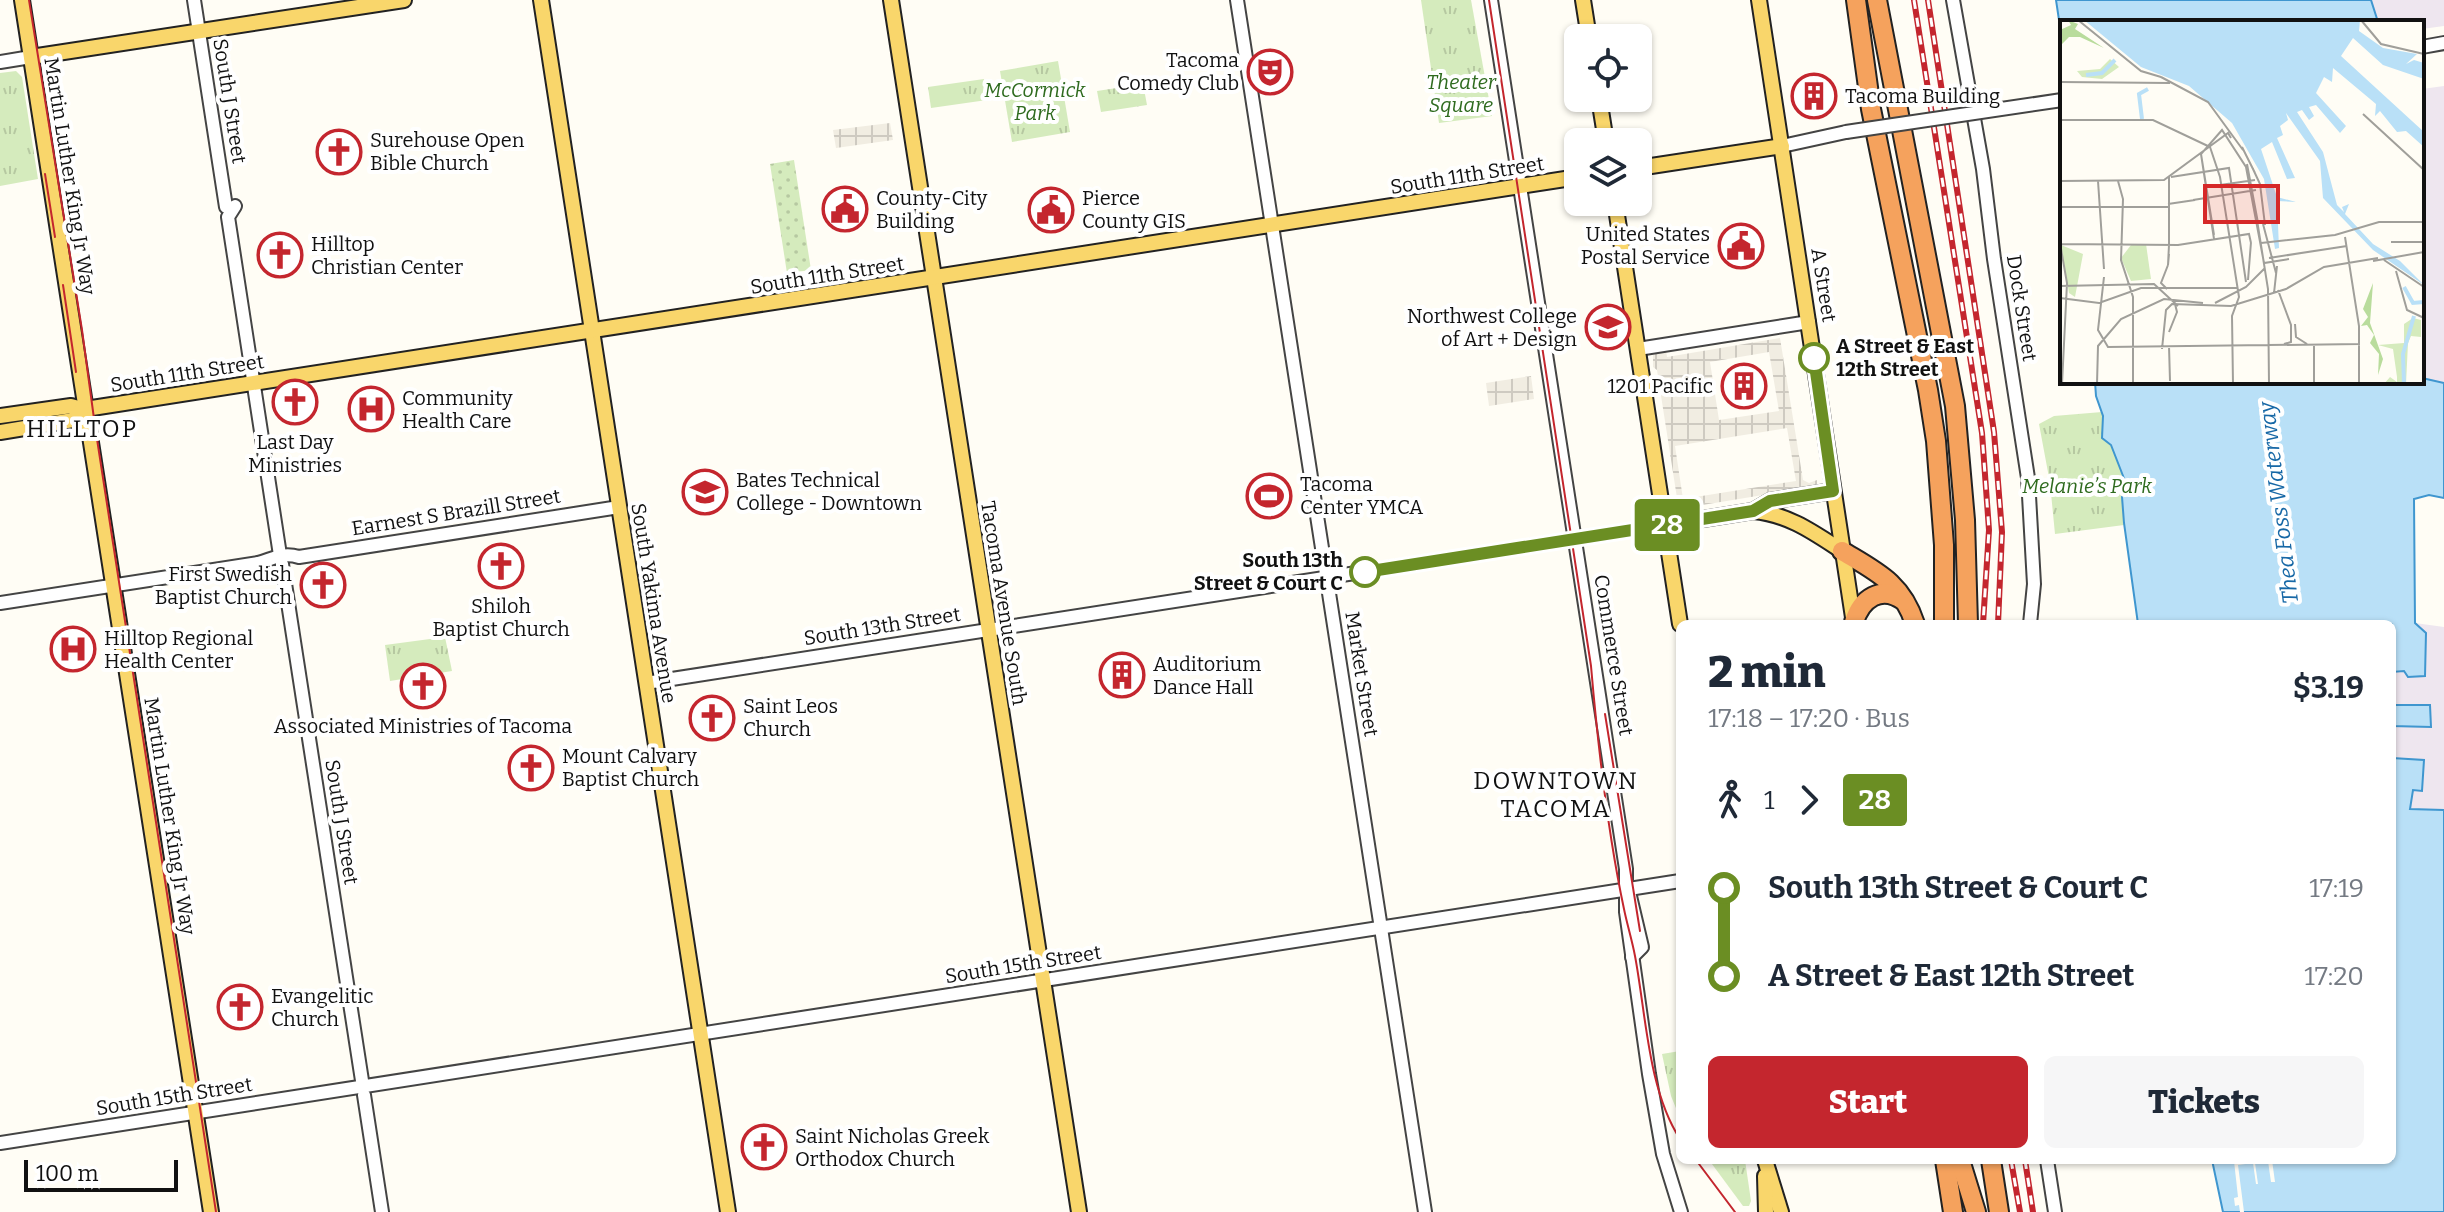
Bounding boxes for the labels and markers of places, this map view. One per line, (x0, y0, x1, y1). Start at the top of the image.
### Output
place label: Tacoma Comedy Club (1117, 48, 1239, 95)
theatre icon: Tacoma Comedy Club (1246, 48, 1294, 96)
building icon: Tacoma Building (1790, 72, 1838, 120)
place label: Tacoma Building (1845, 84, 2000, 108)
church icon: Surehouse Open Bible Church (315, 128, 363, 176)
place label: Surehouse Open Bible Church (370, 128, 525, 175)
public building icon: County-City Building (821, 185, 869, 233)
place label: County-City Building (876, 186, 988, 233)
public building icon: Pierce County GIS (1027, 186, 1075, 234)
place label: Pierce County GIS (1082, 186, 1186, 233)
place label: United States Postal Service (1581, 222, 1710, 269)
public building icon: United States Postal Service (1717, 222, 1765, 270)
church icon: Hilltop Christian Center (256, 231, 304, 279)
place label: Hilltop Christian Center (311, 232, 463, 279)
school or university icon: Northwest College of Art + Design (1584, 303, 1632, 351)
place label: Northwest College of Art + Design (1407, 304, 1577, 351)
place label: A Street & East 12th Street (1836, 334, 1974, 381)
marker: A Street & East 12th Street (1799, 343, 1829, 373)
building icon: 1201 Pacific (1720, 362, 1768, 410)
place label: 1201 Pacific (1607, 374, 1713, 398)
church icon: Last Day Ministries (271, 378, 319, 426)
hospital icon: Community Health Care (347, 385, 395, 433)
place label: Community Health Care (402, 386, 513, 433)
place label: Last Day Ministries (248, 430, 342, 477)
school or university icon: Bates Technical College - Downtown (681, 468, 729, 516)
place label: Bates Technical College - Downtown (736, 468, 922, 515)
sports icon: Tacoma Center YMCA (1245, 472, 1293, 520)
place label: Tacoma Center YMCA (1300, 472, 1424, 519)
church icon: Shiloh Baptist Church (477, 542, 525, 590)
place label: South 13th Street & Court C (1194, 548, 1343, 595)
marker: South 13th Street & Court C (1350, 557, 1380, 587)
church icon: First Swedish Baptist Church (299, 561, 347, 609)
place label: First Swedish Baptist Church (155, 562, 293, 609)
place label: Shiloh Baptist Church (432, 594, 570, 641)
hospital icon: Hilltop Regional Health Center (49, 625, 97, 673)
place label: Hilltop Regional Health Center (104, 626, 253, 673)
building icon: Auditorium Dance Hall (1098, 651, 1146, 699)
place label: Auditorium Dance Hall (1153, 652, 1261, 699)
church icon: Associated Ministries of Tacoma (399, 662, 447, 710)
church icon: Saint Leos Church (688, 694, 736, 742)
place label: Saint Leos Church (743, 694, 838, 741)
place label: Associated Ministries of Tacoma (274, 714, 572, 738)
church icon: Mount Calvary Baptist Church (507, 744, 555, 792)
place label: Mount Calvary Baptist Church (562, 744, 700, 791)
church icon: Evangelitic Church (216, 983, 264, 1031)
place label: Evangelitic Church (271, 984, 374, 1031)
church icon: Saint Nicholas Greek Orthodox Church (740, 1123, 788, 1171)
place label: Saint Nicholas Greek Orthodox Church (795, 1124, 990, 1171)

